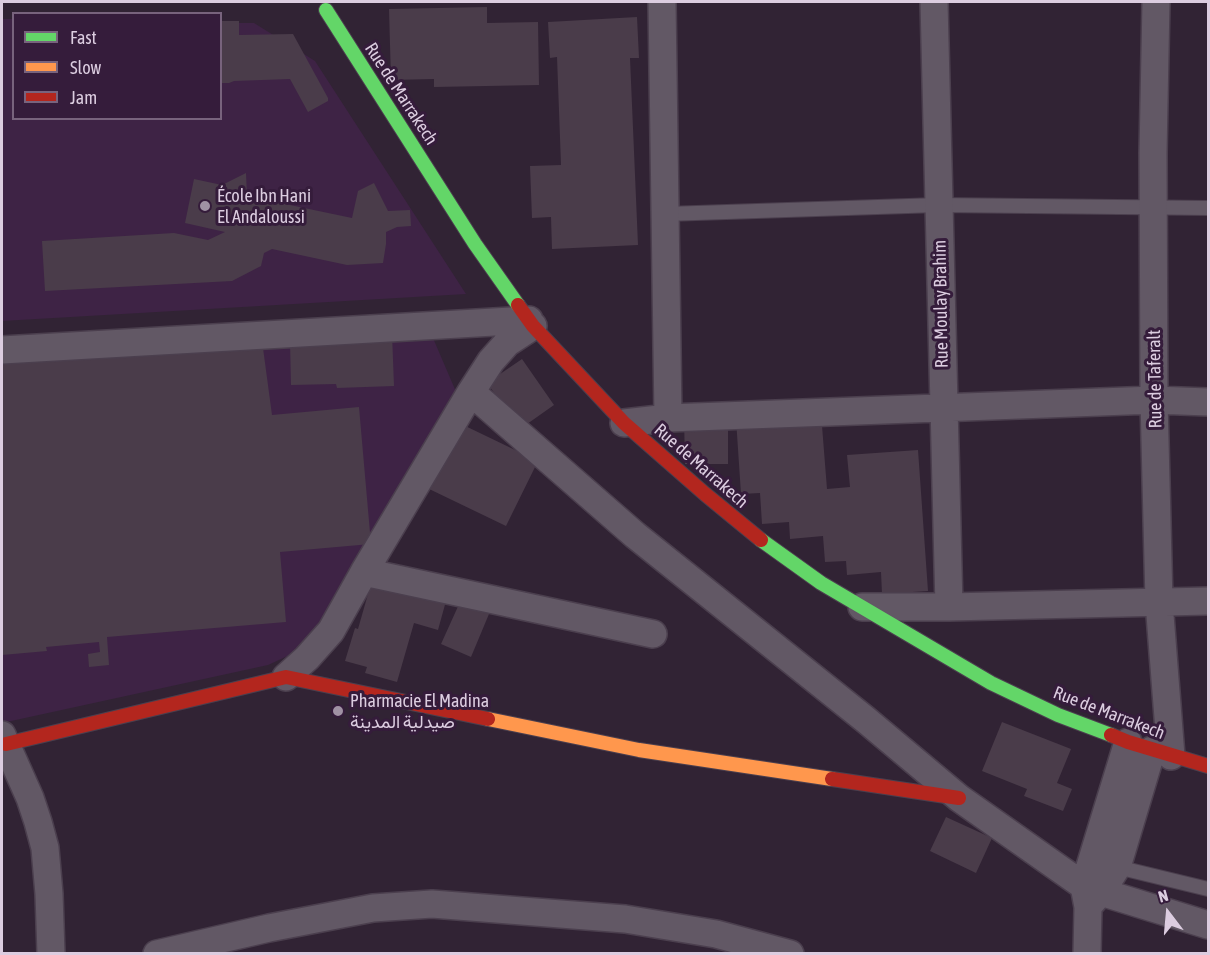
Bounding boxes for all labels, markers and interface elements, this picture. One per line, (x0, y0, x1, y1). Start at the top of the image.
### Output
legend (12, 12, 222, 120)
text: Fast (70, 27, 97, 48)
street label: Rue de Marrakech (360, 39, 442, 149)
text: Slow (70, 57, 101, 78)
text: Jam (70, 87, 97, 108)
place label: École Ibn Hani El Andaloussi (217, 185, 311, 228)
marker: École Ibn Hani El Andaloussi (198, 199, 212, 213)
street label: Rue Moulay Brahim (929, 240, 953, 368)
street label: Rue de Taferalt (1143, 329, 1167, 429)
street label: Rue de Marrakech (650, 419, 752, 513)
street label: Rue de Marrakech (1050, 682, 1168, 744)
place label: Pharmacie El Madina صيدلية المدينة (350, 690, 489, 732)
marker: Pharmacie El Madina صيدلية المدينة (331, 704, 345, 718)
north arrow (1138, 883, 1198, 943)
text: N (1156, 886, 1170, 906)

